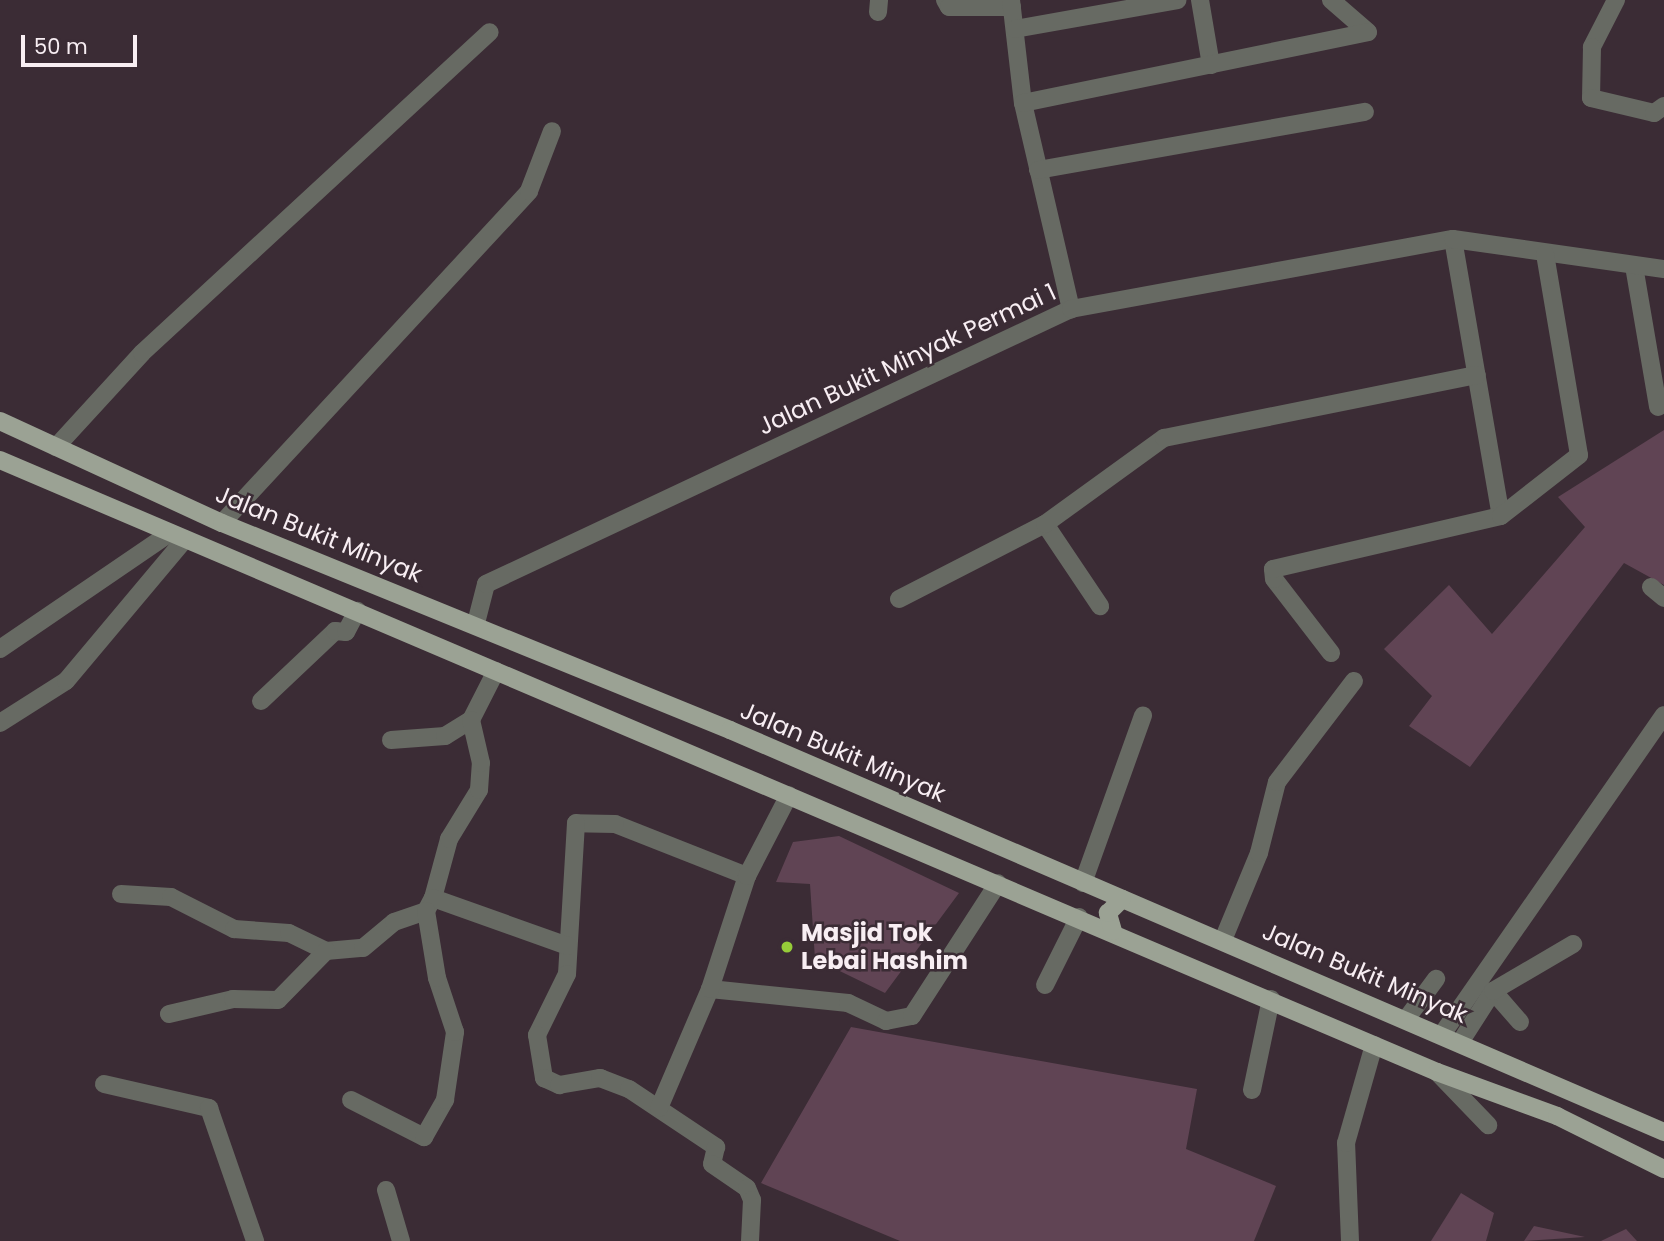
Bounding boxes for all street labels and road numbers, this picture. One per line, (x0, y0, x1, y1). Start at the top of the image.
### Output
street label: Jalan Bukit Minyak Permai 1 (753, 277, 1061, 441)
street label: Jalan Bukit Minyak (211, 479, 427, 589)
street label: Jalan Bukit Minyak (736, 696, 950, 808)
street label: Jalan Bukit Minyak (1258, 917, 1472, 1029)

